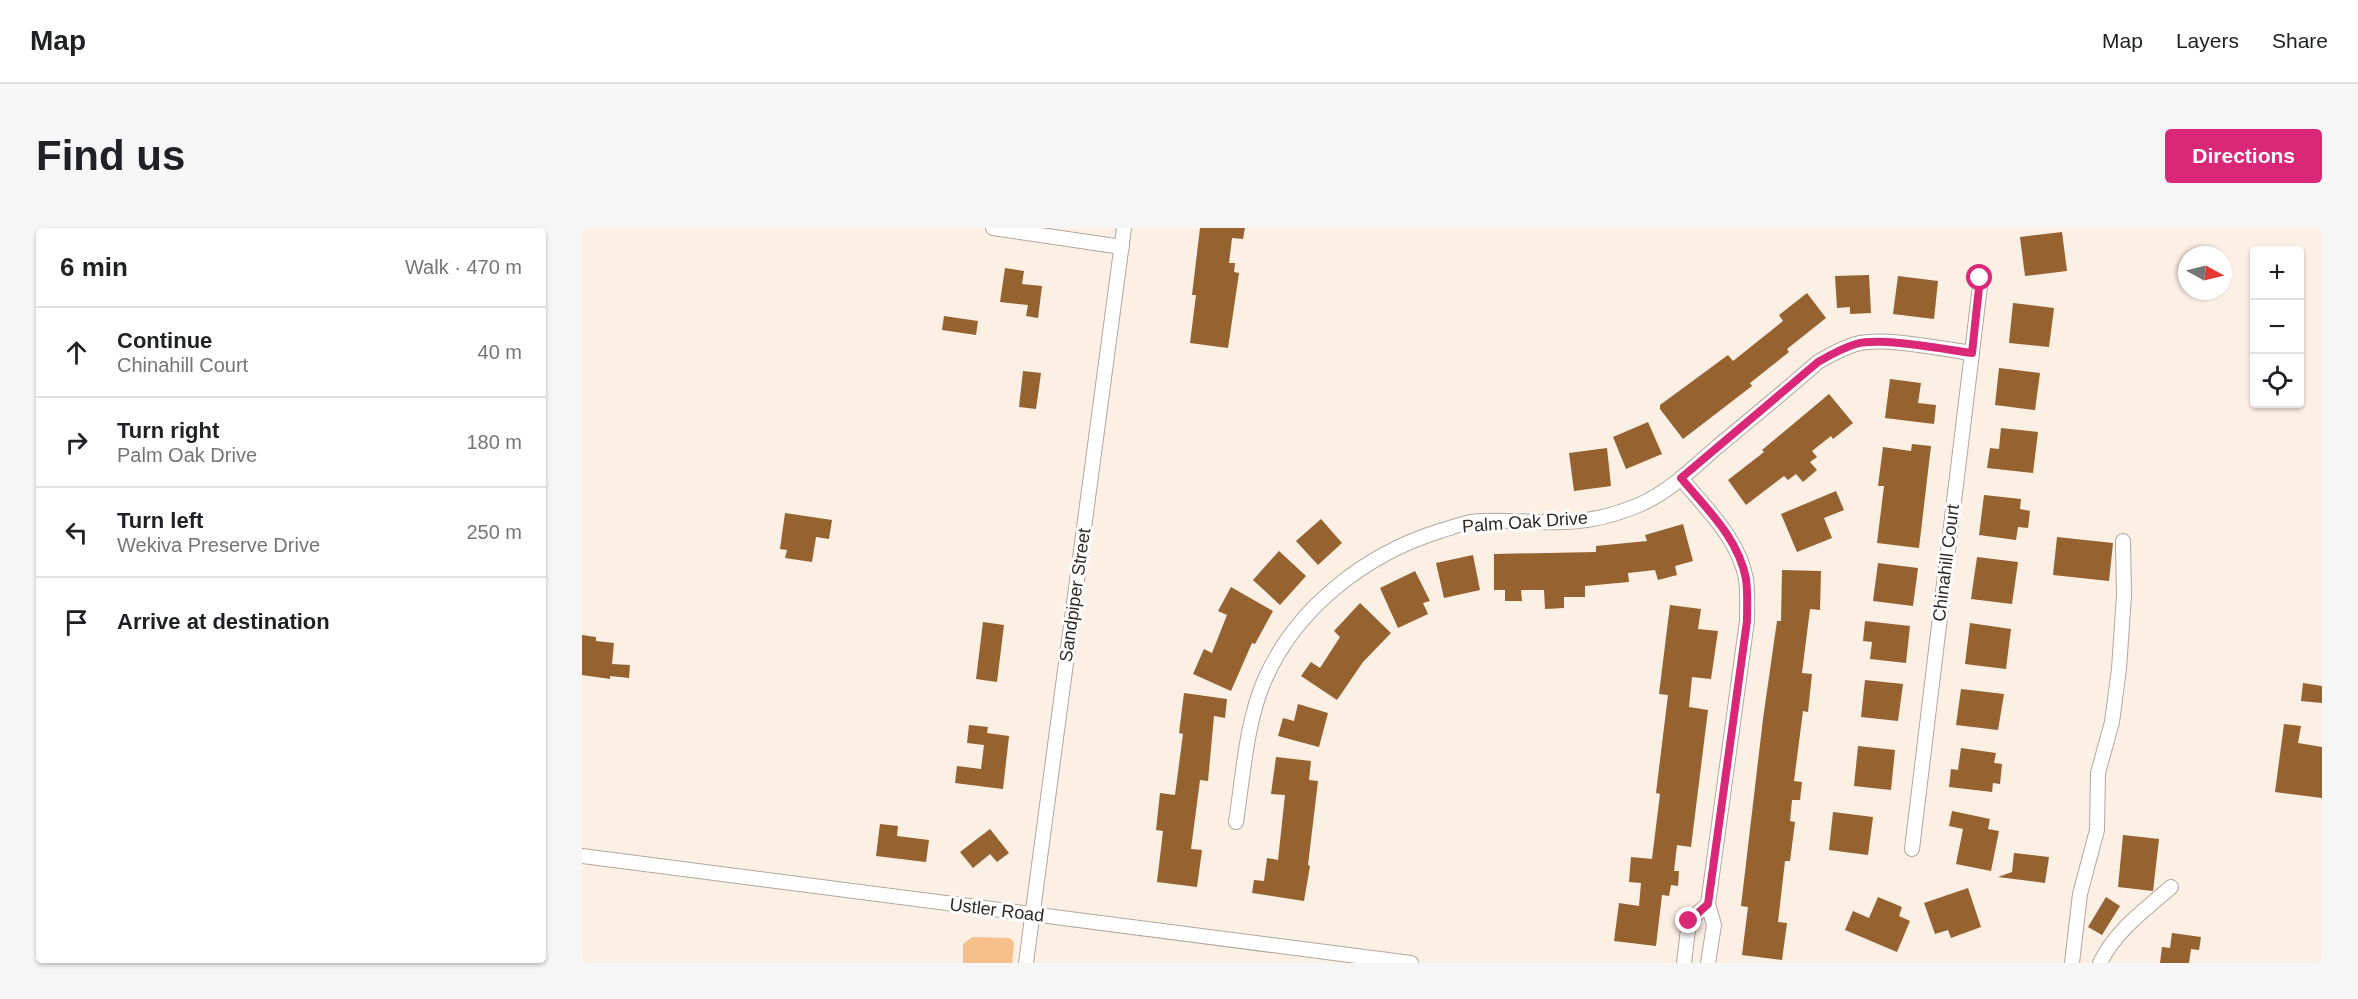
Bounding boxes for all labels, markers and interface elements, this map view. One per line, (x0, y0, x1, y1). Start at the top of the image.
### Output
text: Map (30, 25, 86, 56)
text: Map (2102, 29, 2143, 52)
text: Layers (2176, 29, 2239, 52)
text: Share (2272, 29, 2328, 52)
button: Directions (2165, 129, 2322, 183)
text: Find us (36, 132, 185, 179)
north arrow (2178, 246, 2232, 300)
map controls (2250, 246, 2304, 408)
button: + (2250, 246, 2304, 300)
text: 6 min (60, 252, 128, 282)
text: Walk · 470 m (405, 256, 522, 278)
route start (1966, 264, 1992, 290)
button: − (2250, 300, 2304, 354)
text: Continue (117, 328, 212, 353)
icon: ahead (60, 336, 93, 369)
text: 40 m (478, 341, 522, 363)
text: Chinahill Court (117, 354, 248, 376)
button: locate (2250, 354, 2304, 408)
text: Turn right (117, 418, 219, 443)
icon: right (60, 426, 93, 459)
text: 180 m (466, 431, 522, 453)
text: Palm Oak Drive (117, 444, 257, 466)
street label: Chinahill Court (1929, 503, 1963, 623)
text: Turn left (117, 508, 203, 533)
street label: Palm Oak Drive (1461, 508, 1589, 536)
icon: left (60, 516, 93, 549)
text: 250 m (466, 521, 522, 543)
street label: Sandpiper Street (1056, 527, 1094, 663)
text: Wekiva Preserve Drive (117, 534, 320, 556)
icon: arrive (60, 606, 93, 639)
text: Arrive at destination (117, 609, 330, 634)
street label: Ustler Road (949, 894, 1045, 926)
route end (1675, 907, 1701, 933)

